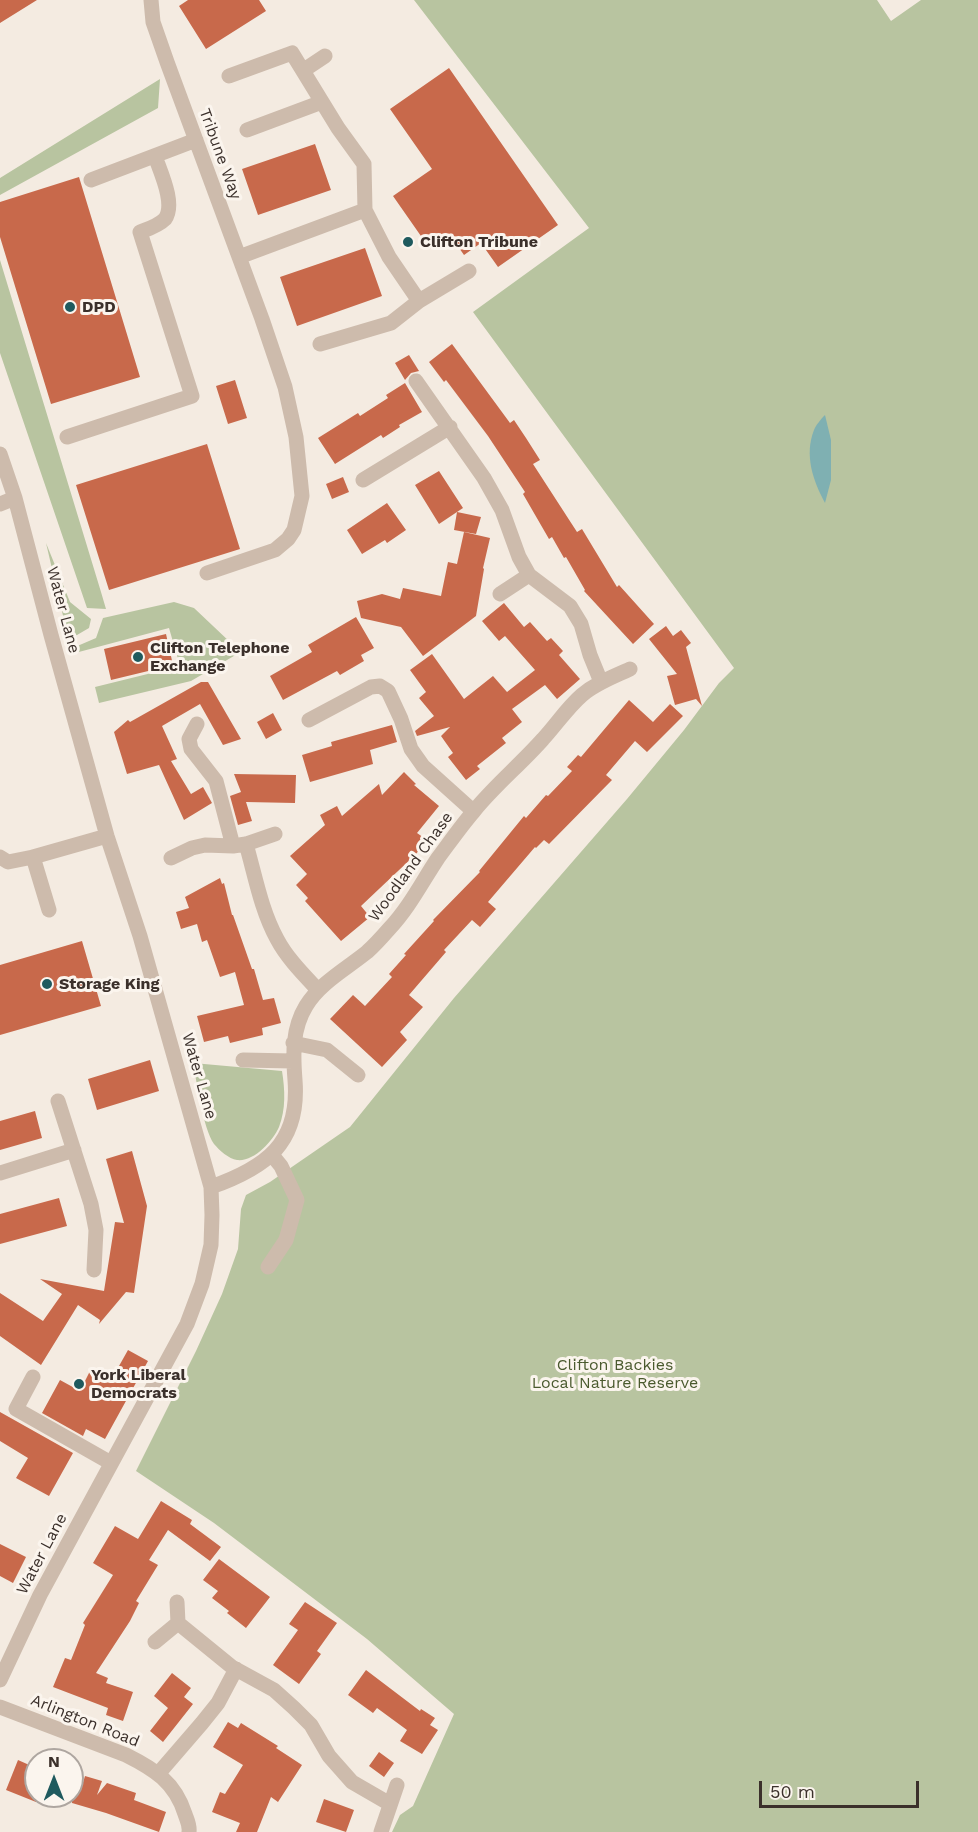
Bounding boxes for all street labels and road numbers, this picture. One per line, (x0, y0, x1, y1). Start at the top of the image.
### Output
street label: Tribune Way (195, 106, 245, 202)
street label: Water Lane (42, 564, 84, 656)
street label: Woodland Chase (365, 808, 457, 926)
street label: Water Lane (177, 1031, 221, 1121)
street label: Water Lane (13, 1510, 71, 1598)
street label: Arlington Road (28, 1690, 142, 1752)

